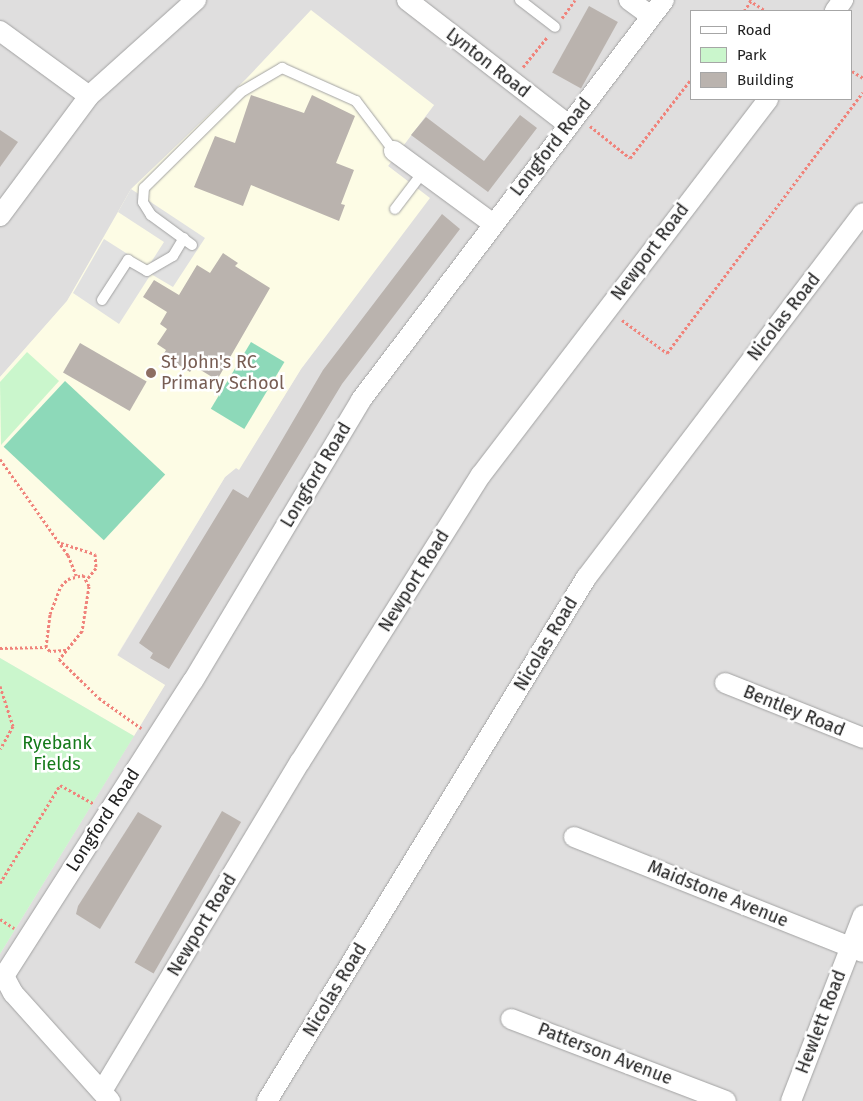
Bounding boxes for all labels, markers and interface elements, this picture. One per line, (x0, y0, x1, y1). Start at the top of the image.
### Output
legend (690, 10, 853, 100)
text: Road (737, 21, 772, 39)
street label: Lynton Road (442, 23, 534, 103)
text: Park (737, 46, 767, 64)
text: Building (737, 71, 793, 89)
street label: Longford Road (506, 94, 596, 200)
street label: Newport Road (606, 199, 694, 305)
street label: Nicolas Road (743, 269, 825, 365)
place label: St John's RC Primary School (161, 352, 284, 394)
marker: St John's RC Primary School (145, 367, 157, 379)
street label: Longford Road (276, 419, 356, 531)
street label: Newport Road (374, 526, 454, 636)
street label: Nicolas Road (510, 593, 582, 695)
street label: Bentley Road (740, 681, 848, 741)
park label: Ryebank Fields (22, 733, 92, 776)
street label: Longford Road (62, 764, 144, 876)
street label: Maidstone Avenue (645, 856, 791, 932)
street label: Newport Road (163, 870, 241, 980)
street label: Nicolas Road (299, 939, 371, 1041)
street label: Hewlett Road (791, 967, 851, 1077)
street label: Patterson Avenue (535, 1018, 675, 1090)

